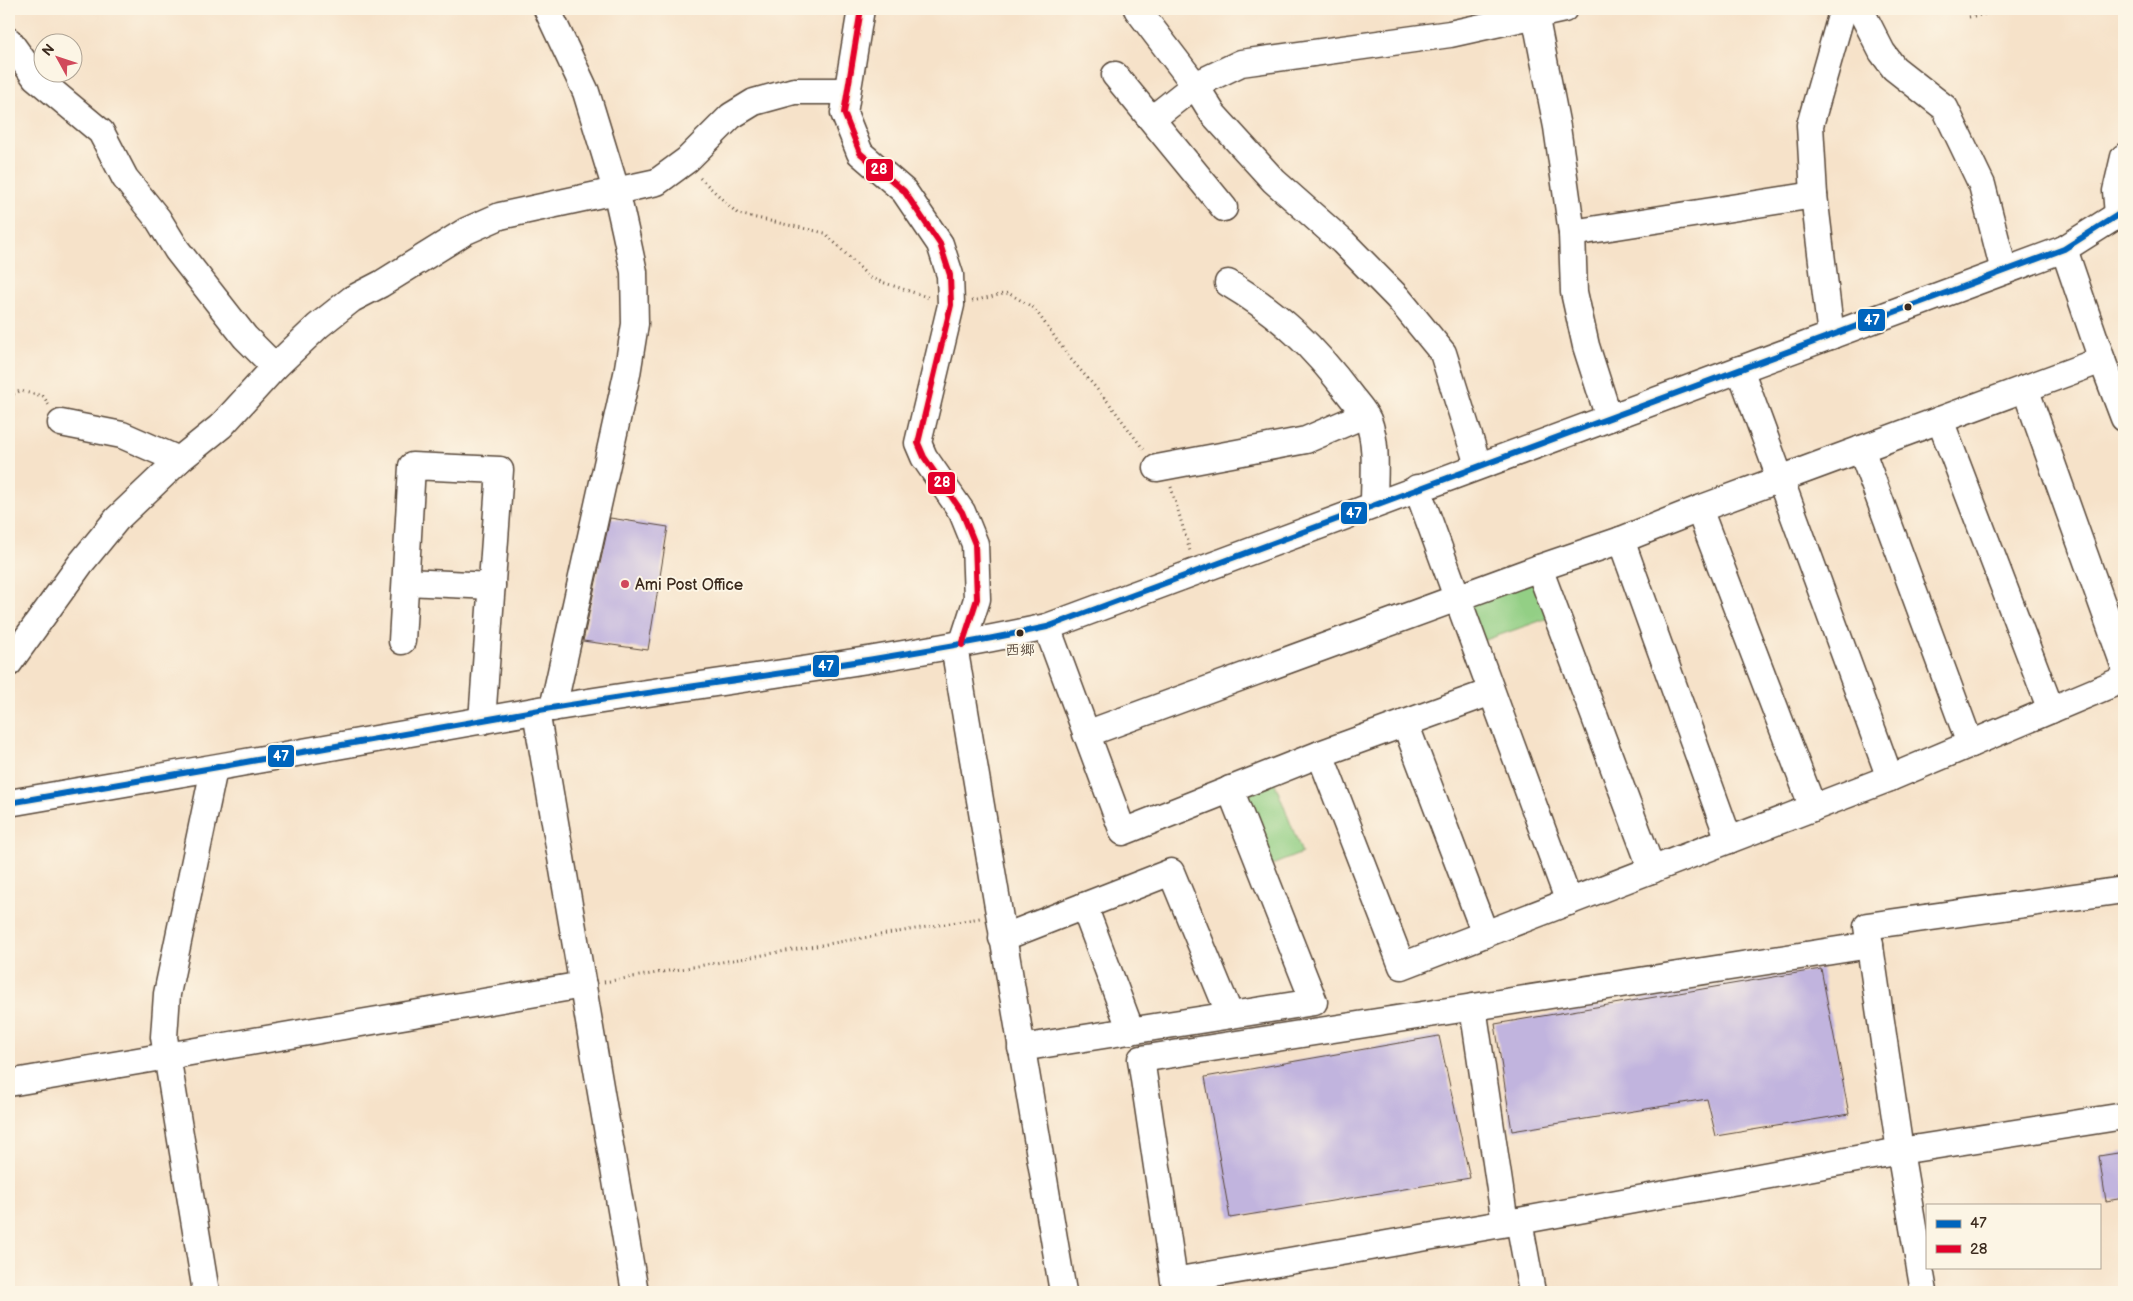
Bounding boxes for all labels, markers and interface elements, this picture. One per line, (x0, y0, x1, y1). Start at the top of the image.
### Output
north arrow (32, 32, 82, 82)
text: N (39, 40, 58, 59)
line badge: 28 (865, 158, 894, 182)
text: 28 (871, 161, 887, 178)
unlabelled marker (1903, 302, 1913, 312)
line badge: 47 (1857, 308, 1886, 332)
text: 47 (1864, 312, 1880, 329)
line badge: 28 (927, 471, 956, 495)
text: 28 (934, 474, 950, 491)
line badge: 47 (1340, 501, 1368, 525)
text: 47 (1346, 505, 1362, 522)
place label: Ami Post Office (635, 576, 744, 595)
marker: Ami Post Office (619, 578, 631, 590)
marker: 西郷 (1015, 628, 1025, 638)
place label: 西郷 (1005, 641, 1035, 660)
line badge: 47 (812, 654, 840, 678)
text: 47 (818, 658, 834, 675)
line badge: 47 (267, 744, 295, 768)
text: 47 (273, 748, 289, 765)
legend (1926, 1204, 2100, 1268)
text: 47 (1970, 1214, 1987, 1233)
text: 28 (1970, 1240, 1988, 1259)

